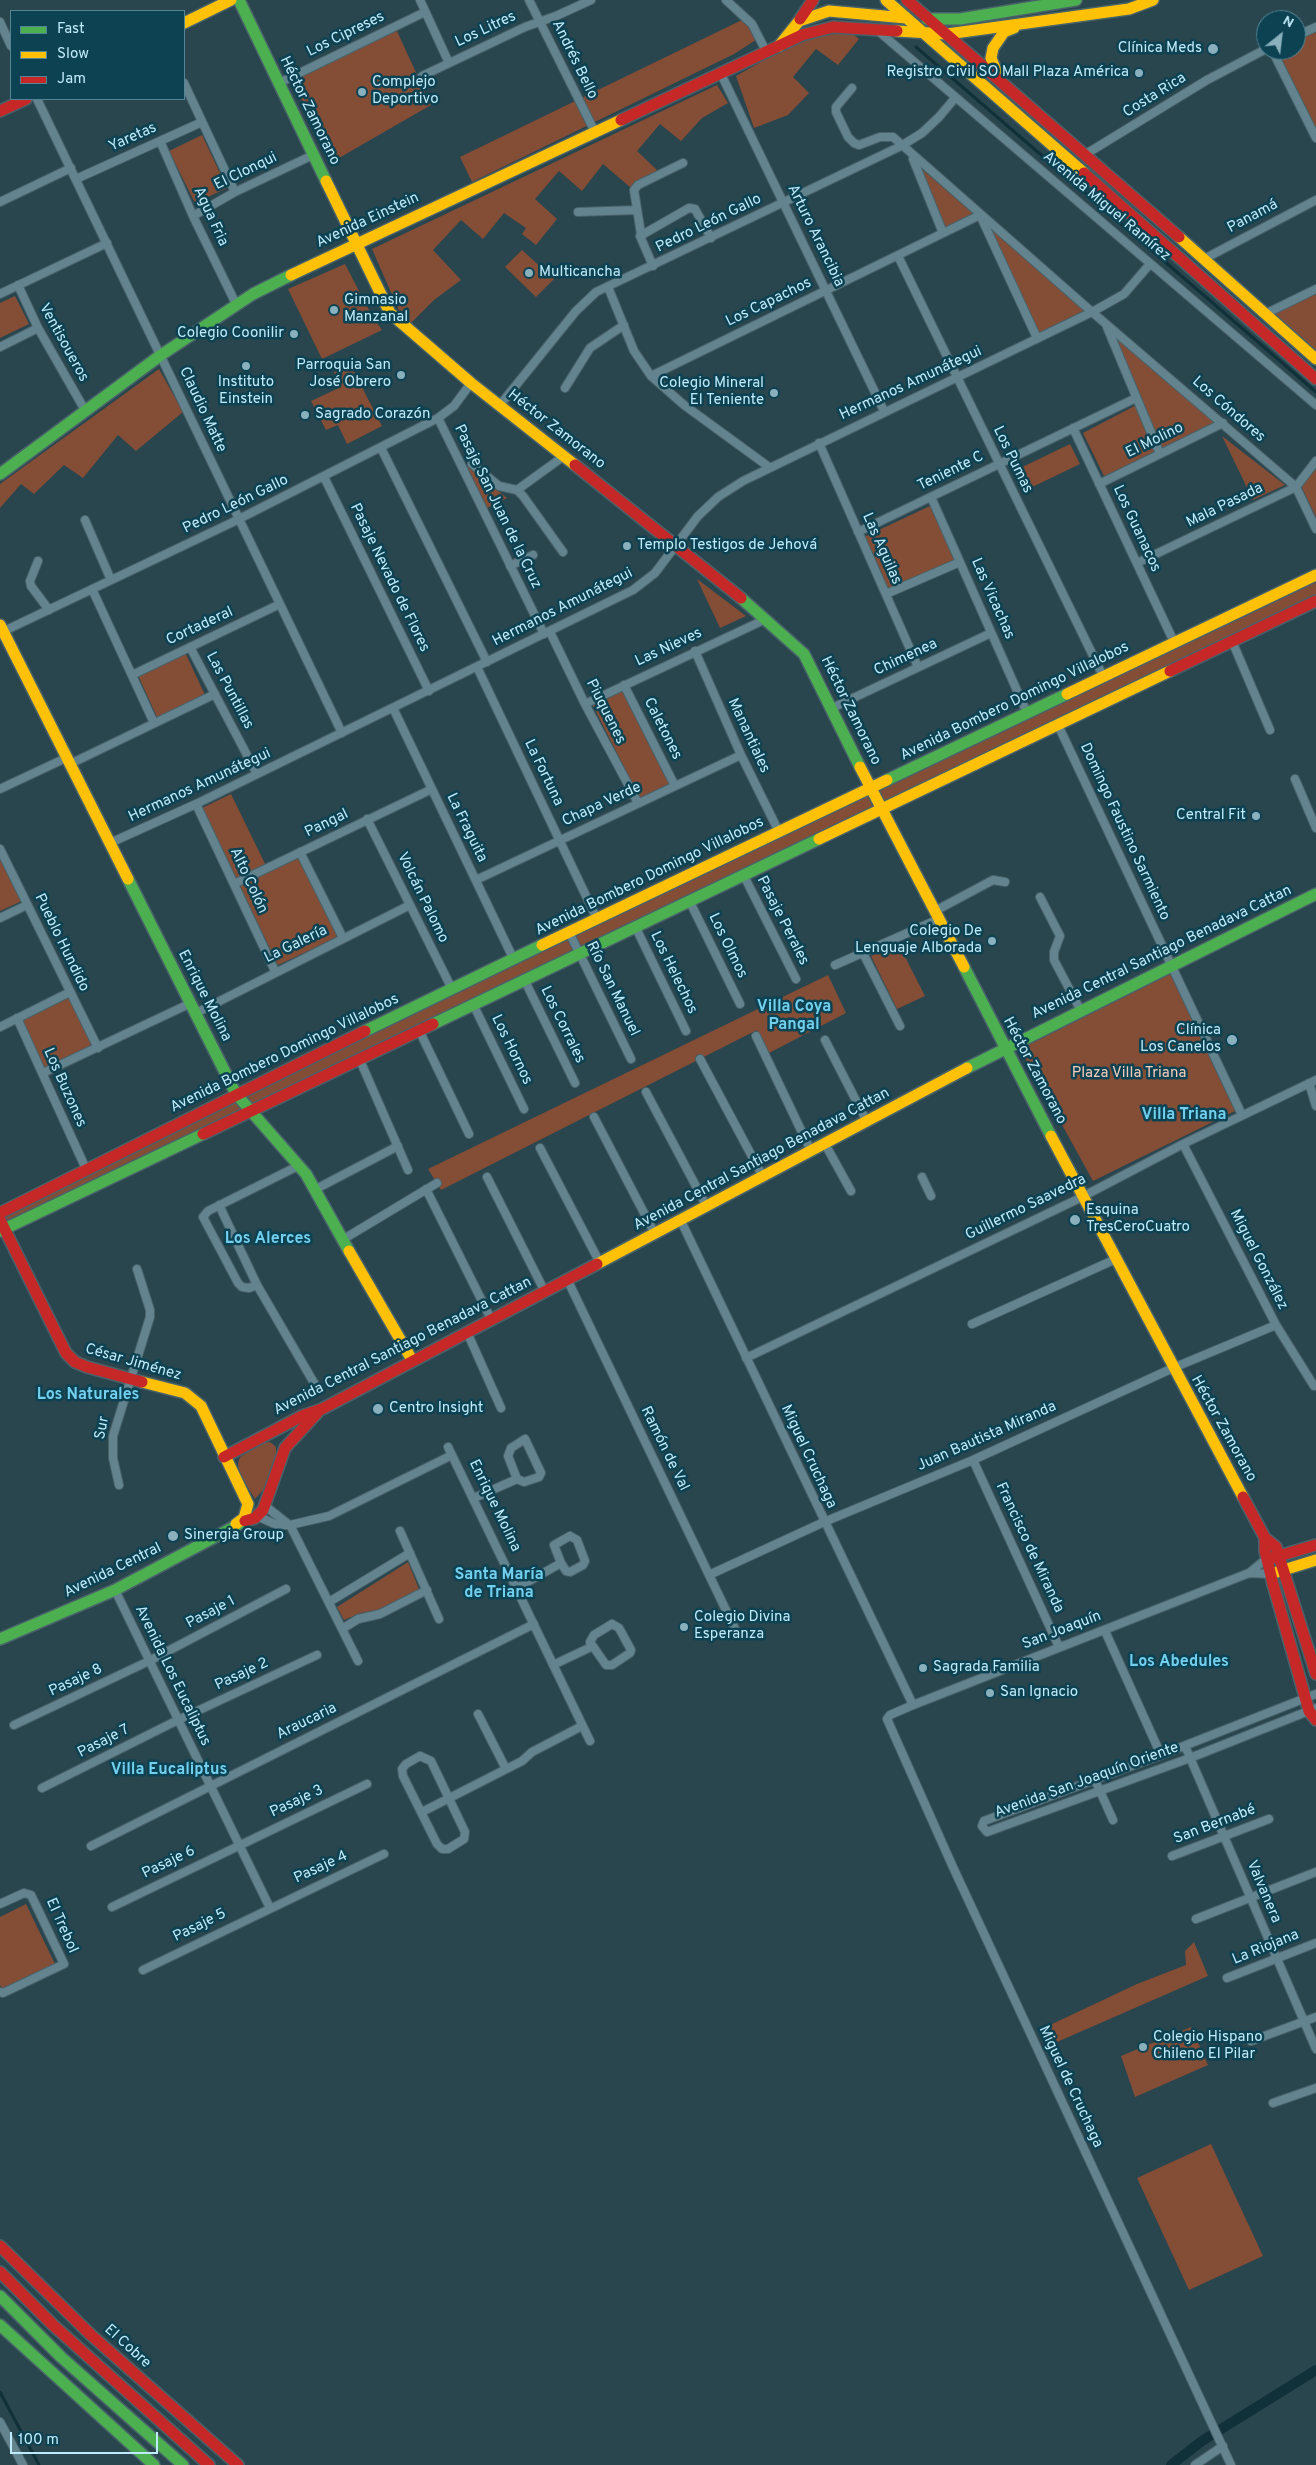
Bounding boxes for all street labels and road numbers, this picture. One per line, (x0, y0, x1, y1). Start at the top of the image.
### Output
street label: Los Cipreses (304, 8, 388, 62)
street label: Los Litres (453, 8, 519, 52)
street label: Andrés Bello (547, 18, 601, 102)
street label: Héctor Zamorano (275, 54, 343, 168)
street label: Costa Rica (1120, 70, 1190, 122)
street label: Yaretas (106, 120, 160, 156)
street label: Avenida Miguel Ramírez (1039, 148, 1173, 266)
street label: El Clonqui (212, 149, 280, 195)
street label: Arturo Arancibia (783, 182, 847, 290)
street label: Agua Fria (188, 185, 232, 249)
street label: Avenida Einstein (314, 189, 422, 253)
street label: Pedro León Gallo (653, 191, 765, 257)
street label: Panamá (1225, 196, 1281, 238)
street label: Los Capachos (723, 274, 815, 332)
street label: Ventisoueros (34, 301, 92, 385)
street label: Hermanos Amunátegui (837, 343, 985, 425)
street label: Claudio Matte (174, 364, 230, 456)
street label: Los Cóndores (1188, 373, 1268, 447)
street label: Héctor Zamorano (504, 386, 608, 474)
street label: El Molino (1123, 419, 1187, 463)
street label: Pasaje San Juan de la Cruz (449, 422, 545, 592)
street label: Los Pumas (988, 423, 1036, 497)
street label: Teniente C (915, 448, 987, 496)
street label: Pedro León Gallo (180, 472, 292, 538)
street label: Mala Pasada (1184, 480, 1266, 532)
street label: Los Guanacos (1108, 483, 1164, 575)
street label: Pasaje Nevado de Flores (345, 501, 433, 655)
street label: Las Aguilas (857, 510, 905, 588)
street label: Las Vicachas (966, 556, 1018, 642)
street label: Hermanos Amunátegui (490, 565, 636, 651)
street label: Cortaderal (164, 604, 236, 650)
street label: Las Nieves (633, 625, 705, 671)
street label: Chimenea (872, 636, 940, 680)
street label: Avenida Bombero Domingo Villalobos (898, 639, 1132, 765)
street label: Las Puntillas (201, 649, 257, 733)
street label: Héctor Zamorano (816, 654, 884, 768)
street label: Piuquenes (581, 677, 629, 747)
street label: Caletones (639, 695, 685, 763)
street label: Manantiales (723, 696, 773, 776)
street label: La Fortuna (519, 737, 567, 809)
street label: Domingo Faustino Sarmiento (1075, 740, 1173, 924)
street label: Hermanos Amunátegui (126, 745, 274, 827)
street label: Chapa Verde (560, 779, 644, 831)
street label: La Fraguita (442, 790, 490, 866)
street label: Pangal (302, 806, 352, 842)
street label: Avenida Bombero Domingo Villalobos (533, 814, 767, 940)
street label: Alto Colón (225, 845, 271, 917)
street label: Volcán Palomo (392, 850, 452, 946)
street label: Pasaje Perales (752, 873, 812, 969)
street label: Avenida Central Santiago Benadava Cattan (1029, 882, 1295, 1024)
street label: Pueblo Hundido (30, 891, 92, 995)
street label: Los Olmos (704, 910, 750, 982)
street label: La Galería (262, 922, 330, 968)
street label: Los Helechos (645, 929, 701, 1017)
street label: Río San Manuel (581, 939, 643, 1039)
street label: Enrique Molina (173, 947, 235, 1045)
street label: Los Corrales (536, 984, 588, 1066)
street label: Avenida Bombero Domingo Villalobos (168, 991, 402, 1117)
street label: Los Hornos (486, 1012, 536, 1088)
street label: Héctor Zamorano (998, 1014, 1070, 1128)
street label: Los Buzones (39, 1046, 89, 1130)
street label: Avenida Central Santiago Benadava Cattan (631, 1085, 893, 1235)
street label: Guillermo Saavedra (963, 1171, 1089, 1245)
street label: Miguel González (1225, 1207, 1291, 1313)
street label: Avenida Central Santiago Benadava Cattan (271, 1274, 535, 1420)
street label: César Jiménez (83, 1341, 183, 1385)
street label: Héctor Zamorano (1186, 1373, 1260, 1485)
street label: Juan Bautista Miranda (915, 1398, 1059, 1476)
street label: Miguel Cruchaga (776, 1402, 840, 1512)
street label: Ramón de Val (636, 1404, 692, 1494)
street label: Sur (92, 1415, 114, 1441)
street label: Enrique Molina (464, 1457, 524, 1555)
street label: Francisco de Miranda (991, 1480, 1067, 1616)
street label: Avenida Central (61, 1540, 165, 1602)
street label: Pasaje 1 (183, 1593, 239, 1633)
street label: Avenida Los Eucaliptus (130, 1603, 214, 1749)
street label: San Joaquín (1020, 1608, 1104, 1654)
street label: Pasaje 2 (212, 1655, 272, 1695)
street label: Pasaje 8 (46, 1661, 106, 1701)
street label: Araucaria (274, 1700, 340, 1744)
street label: Pasaje 7 (75, 1721, 133, 1763)
street label: Avenida San Joaquín Oriente (993, 1739, 1181, 1823)
street label: Pasaje 3 (268, 1782, 326, 1822)
street label: San Bernabé (1172, 1801, 1258, 1849)
street label: Pasaje 6 (140, 1842, 198, 1884)
street label: Pasaje 4 (291, 1848, 351, 1888)
street label: Valvanera (1242, 1858, 1284, 1926)
street label: El Trebol (41, 1896, 81, 1956)
street label: Pasaje 5 (170, 1905, 230, 1947)
street label: La Riojana (1230, 1926, 1302, 1970)
street label: Miguel de Cruchaga (1034, 2023, 1106, 2151)
street label: El Cobre (100, 2321, 154, 2373)

